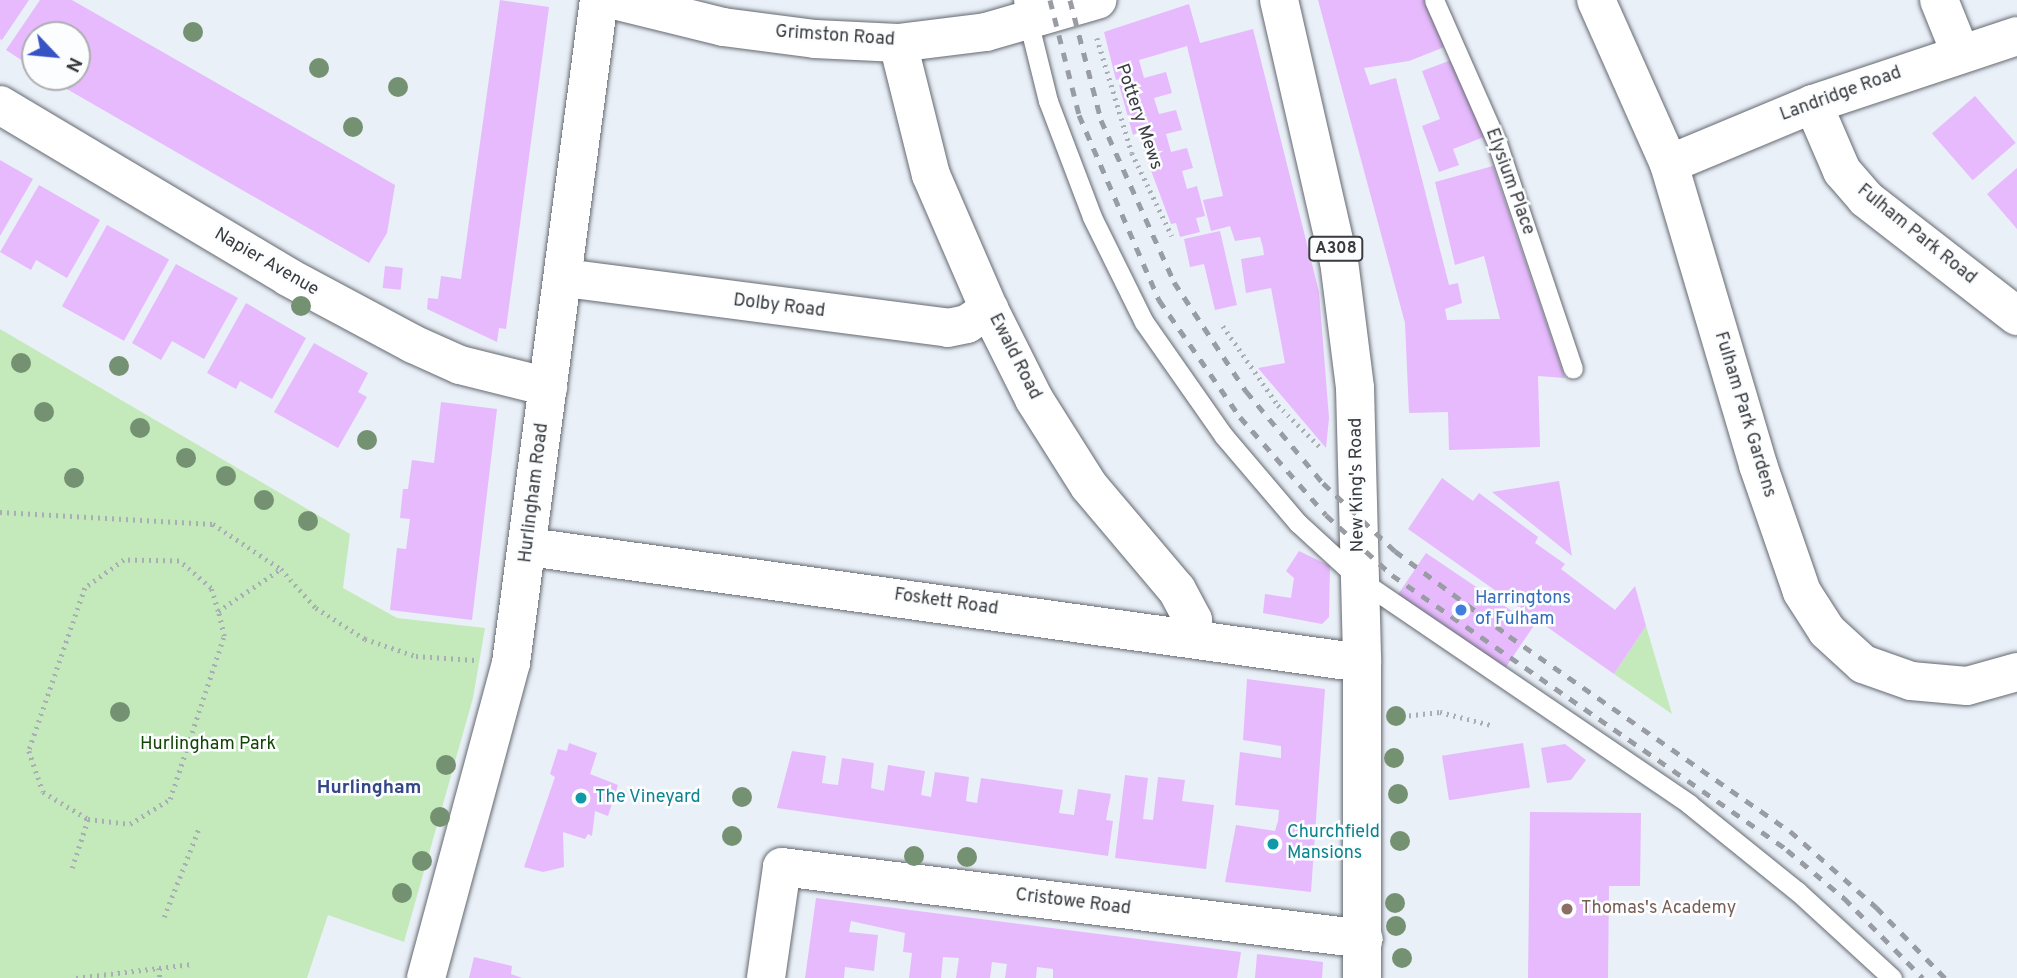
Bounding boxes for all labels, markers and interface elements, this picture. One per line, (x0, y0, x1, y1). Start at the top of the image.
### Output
north arrow (21, 21, 91, 91)
street label: Grimston Road (774, 22, 896, 52)
text: N (59, 53, 87, 76)
street label: Pottery Mews (1110, 61, 1166, 173)
street label: Landridge Road (1777, 63, 1905, 127)
street label: Elysium Place (1480, 126, 1538, 238)
street label: Fulham Park Road (1852, 180, 1980, 290)
street label: Napier Avenue (210, 224, 322, 302)
road number: A308 (1308, 236, 1364, 262)
street label: Dolby Road (732, 291, 826, 323)
street label: Ewald Road (983, 310, 1045, 404)
street label: Fulham Park Gardens (1708, 329, 1780, 501)
street label: New King's Road (1346, 418, 1370, 552)
street label: Hurlingham Road (516, 422, 554, 564)
street label: Foskett Road (893, 585, 999, 621)
place label: Harringtons of Fulham (1475, 589, 1571, 632)
marker: Harringtons of Fulham (1453, 602, 1469, 618)
park label: Hurlingham Park (140, 734, 276, 756)
district label: Hurlingham (317, 778, 421, 800)
place label: The Vineyard (595, 787, 701, 809)
marker: The Vineyard (573, 790, 589, 806)
place label: Churchfield Mansions (1287, 823, 1380, 866)
marker: Churchfield Mansions (1265, 836, 1281, 852)
street label: Cristowe Road (1014, 885, 1132, 921)
place label: Thomas's Academy (1581, 898, 1737, 920)
marker: Thomas's Academy (1559, 901, 1575, 917)

